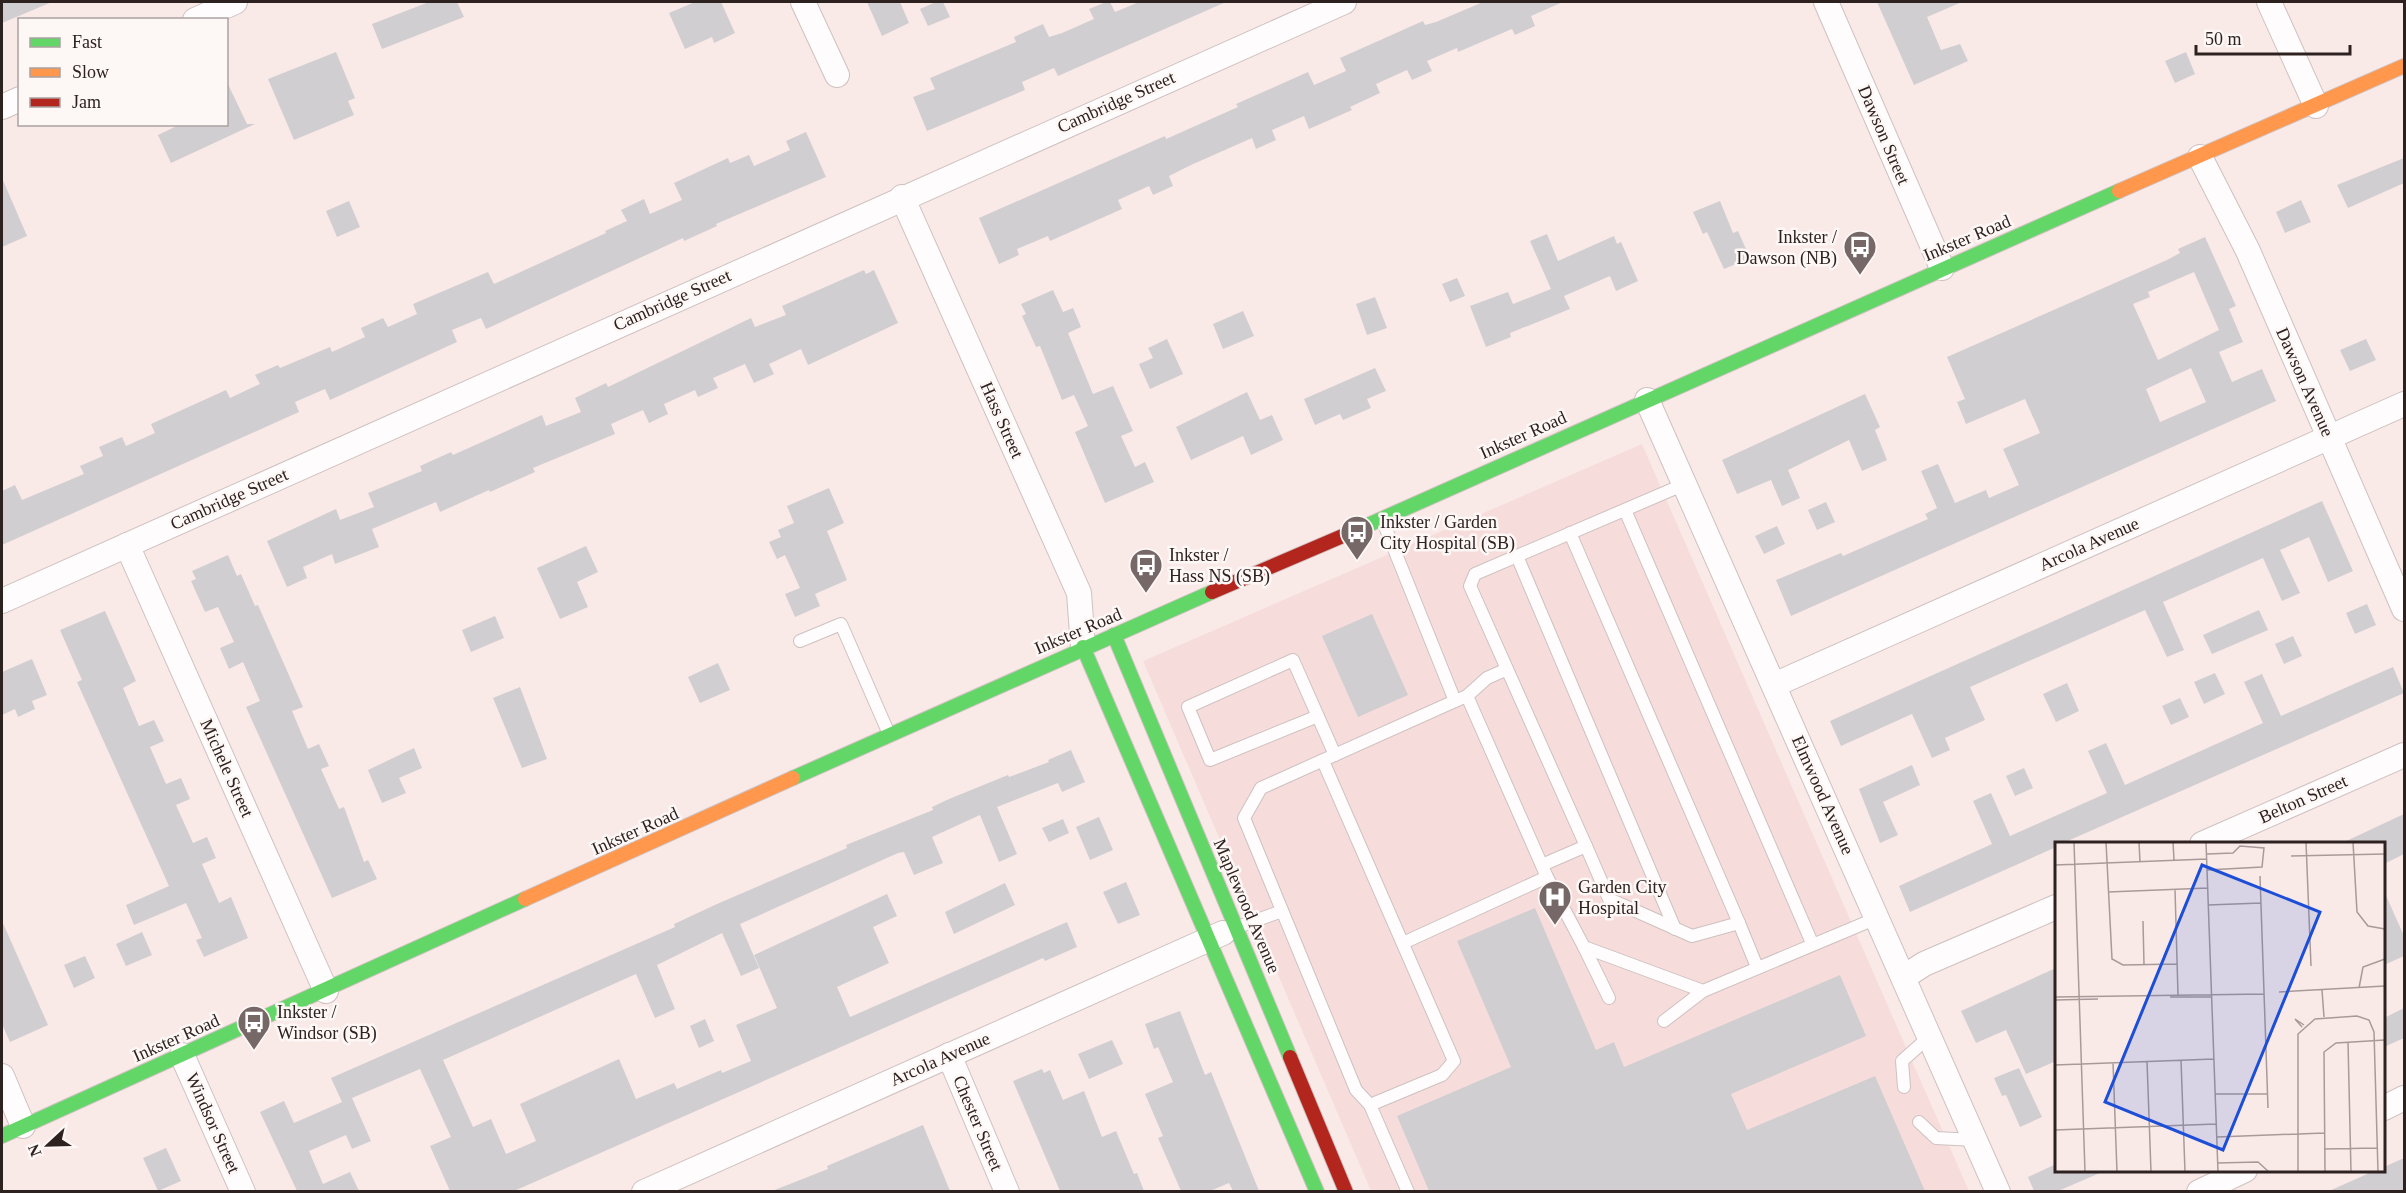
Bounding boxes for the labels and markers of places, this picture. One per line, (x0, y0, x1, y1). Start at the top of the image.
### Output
place label: Inkster / Dawson (NB) (1737, 227, 1837, 269)
bus stop icon: Inkster / Dawson (NB) (1842, 229, 1878, 276)
place label: Inkster / Garden City Hospital (SB) (1380, 512, 1515, 554)
bus stop icon: Inkster / Garden City Hospital (SB) (1339, 514, 1375, 561)
place label: Inkster / Hass NS (SB) (1169, 545, 1270, 587)
bus stop icon: Inkster / Hass NS (SB) (1128, 547, 1164, 594)
place label: Garden City Hospital (1578, 877, 1666, 918)
hospital icon: Garden City Hospital (1537, 879, 1573, 926)
place label: Inkster / Windsor (SB) (277, 1002, 377, 1044)
bus stop icon: Inkster / Windsor (SB) (236, 1004, 272, 1051)

